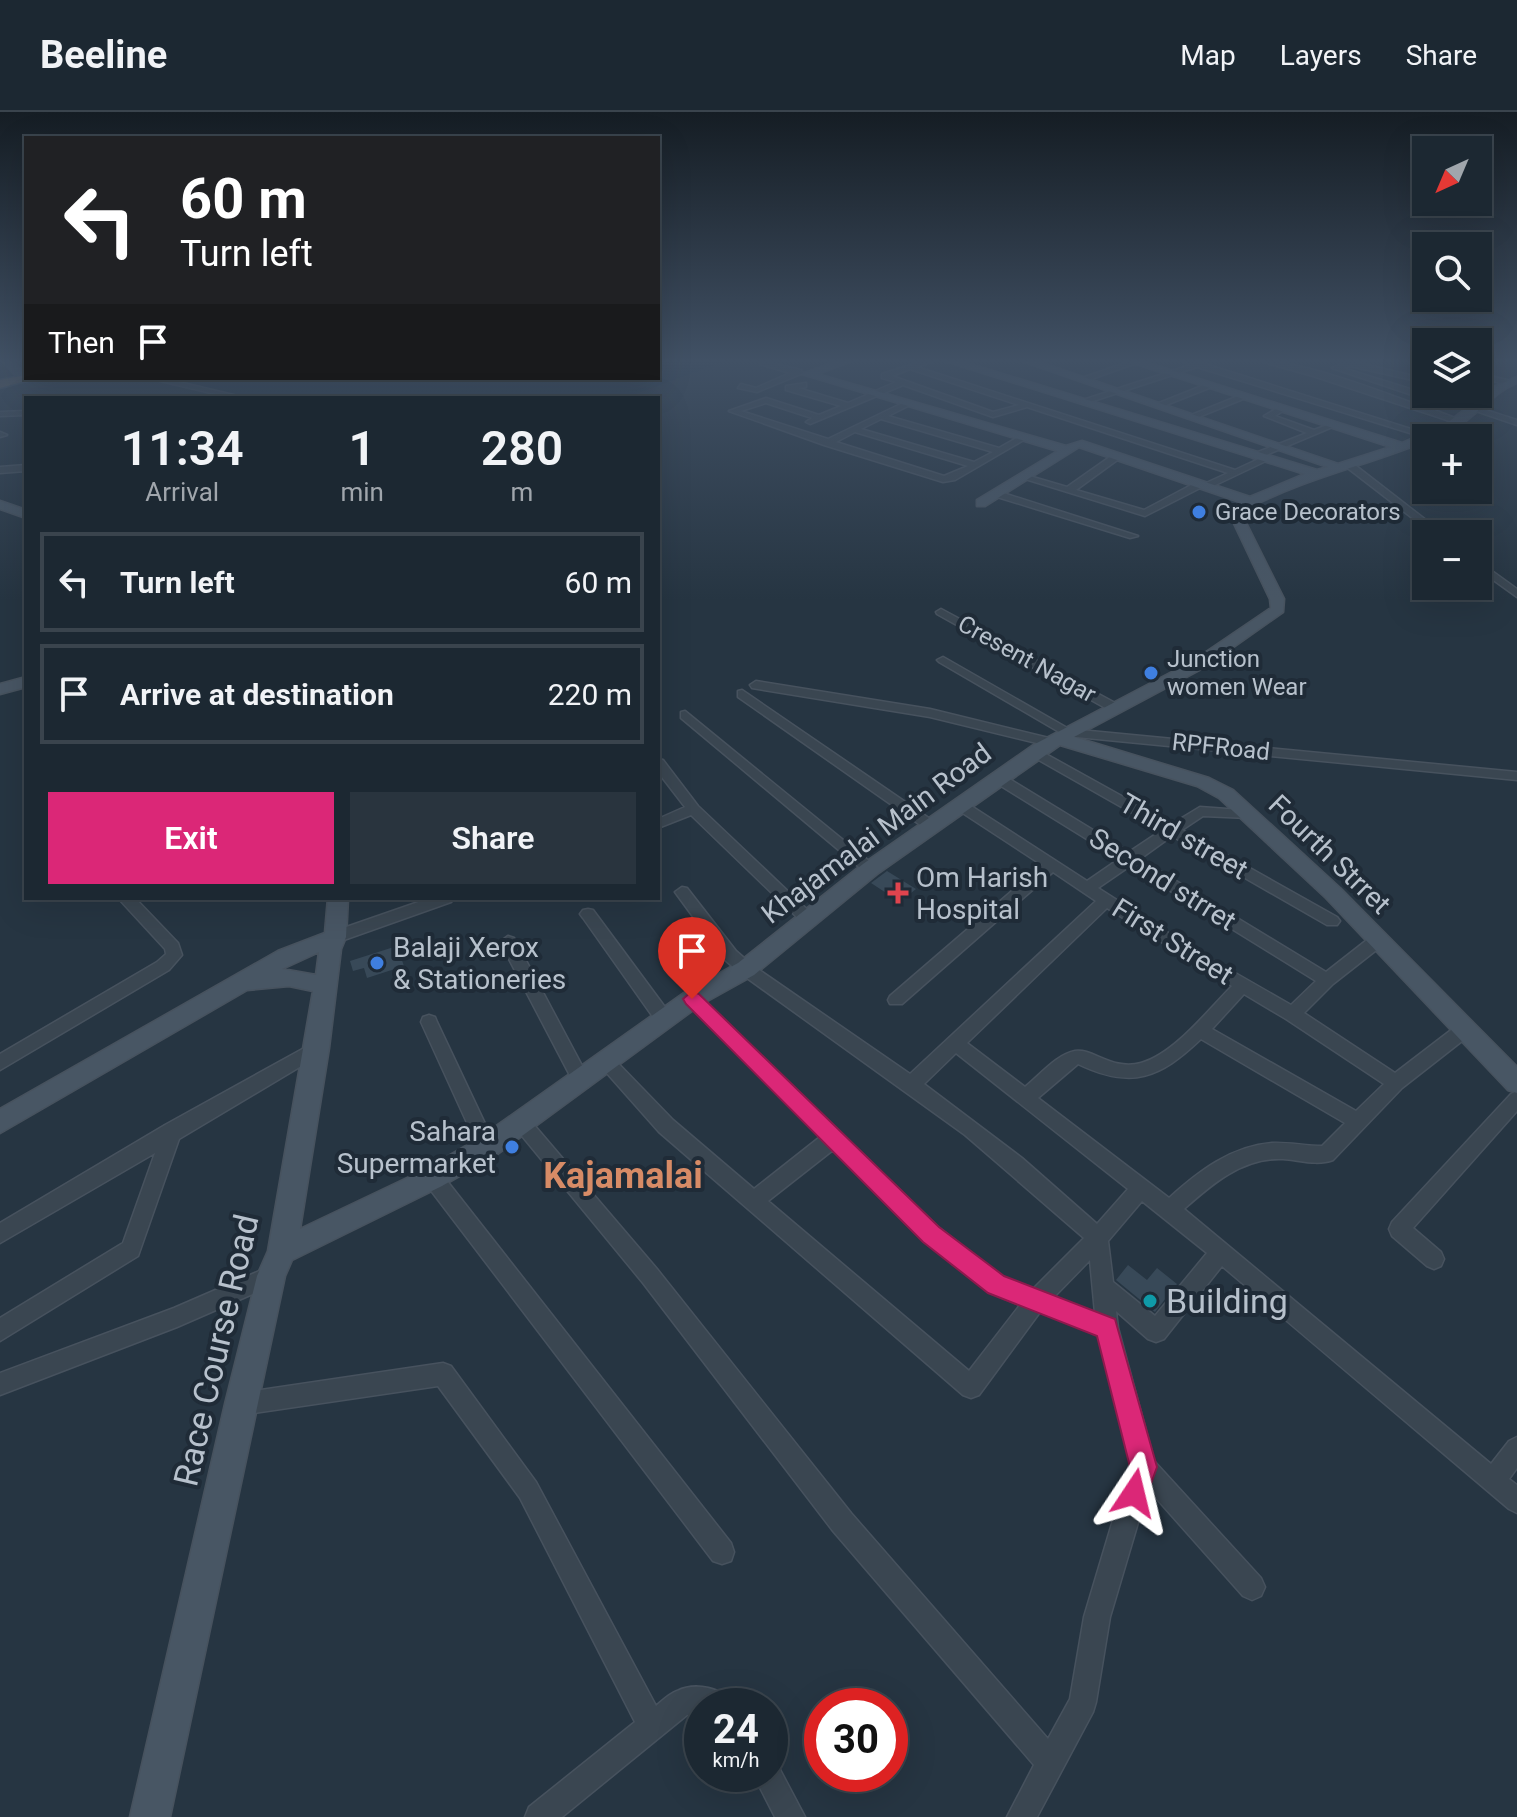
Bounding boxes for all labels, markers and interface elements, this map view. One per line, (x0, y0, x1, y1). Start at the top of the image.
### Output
text: Beeline (40, 33, 167, 77)
text: Map (1180, 39, 1236, 72)
text: Layers (1280, 39, 1362, 72)
text: Share (1406, 39, 1477, 72)
north arrow (1412, 136, 1492, 216)
map controls (1412, 136, 1492, 600)
text: 60 m (180, 166, 307, 232)
icon: left (48, 168, 152, 272)
button: search (1412, 232, 1492, 312)
text: Turn left (180, 233, 313, 275)
icon: arrive (131, 320, 175, 364)
text: Then (48, 325, 115, 360)
button: layers (1412, 328, 1492, 408)
text: 11:34 (121, 420, 244, 477)
text: 1 (349, 420, 376, 477)
text: 280 (481, 420, 563, 477)
button: + (1412, 424, 1492, 504)
text: Arrival (145, 477, 219, 507)
text: min (340, 477, 384, 507)
text: m (511, 477, 533, 507)
place label: Grace Decorators (1215, 498, 1401, 526)
marker: Grace Decorators (1190, 503, 1208, 521)
button: − (1412, 520, 1492, 600)
icon: left (52, 560, 96, 604)
text: Turn left (120, 565, 235, 600)
text: 60 m (565, 565, 632, 600)
street label: Cresent Nagar (953, 610, 1101, 708)
place label: Junction women Wear (1167, 645, 1307, 701)
marker: Junction women Wear (1142, 664, 1160, 682)
icon: arrive (52, 672, 96, 716)
text: Arrive at destination (120, 677, 394, 712)
text: 220 m (548, 677, 632, 712)
street label: RPFRoad (1171, 728, 1271, 766)
street label: Khajamalai Main Road (755, 736, 998, 930)
street label: Third street (1114, 786, 1254, 886)
street label: Fourth Strret (1262, 788, 1398, 921)
button: Exit (48, 792, 334, 884)
button: Share (350, 792, 636, 884)
street label: Second strret (1083, 821, 1242, 938)
place label: Om Harish Hospital (916, 861, 1048, 926)
marker: Om Harish Hospital (887, 882, 909, 904)
street label: First Street (1106, 891, 1239, 992)
pin (658, 917, 726, 999)
icon: arrive (670, 929, 714, 973)
place label: Balaji Xerox & Stationeries (393, 931, 566, 996)
marker: Balaji Xerox & Stationeries (368, 954, 386, 972)
place label: Sahara Supermarket (337, 1115, 496, 1180)
marker: Sahara Supermarket (503, 1138, 521, 1156)
district label: Kajamalai (543, 1155, 703, 1197)
street label: Race Course Road (165, 1210, 267, 1490)
place label: Building (1166, 1281, 1288, 1321)
marker: Building (1141, 1292, 1159, 1310)
position arrow (1092, 1451, 1176, 1535)
speed limit sign: 30 (804, 1688, 908, 1792)
text: 24 (713, 1706, 759, 1753)
text: km/h (713, 1748, 759, 1772)

